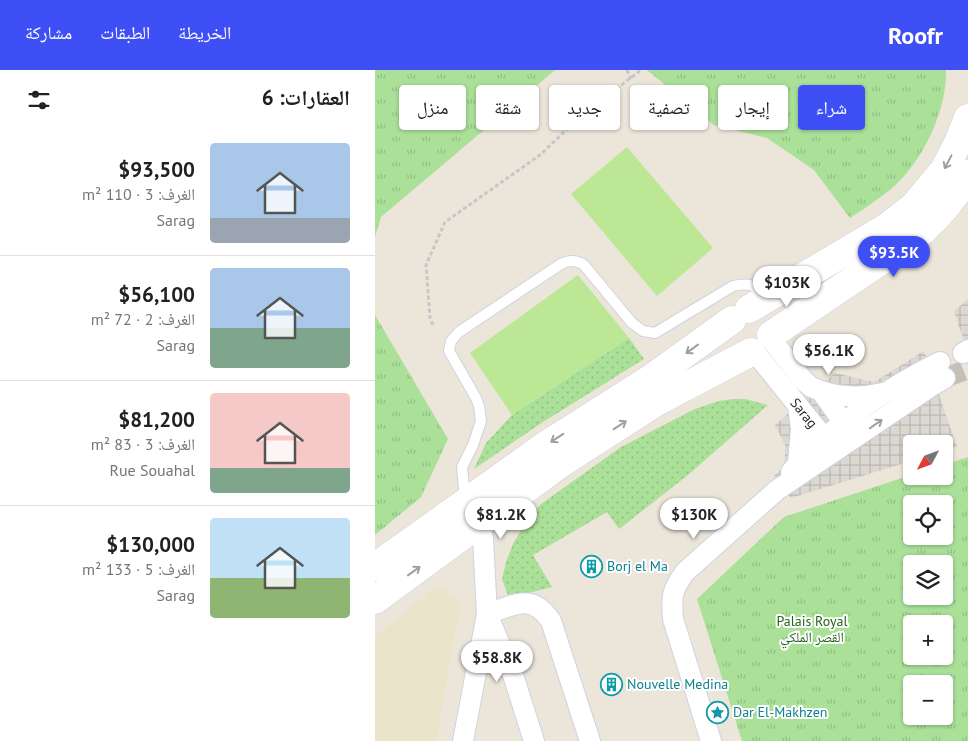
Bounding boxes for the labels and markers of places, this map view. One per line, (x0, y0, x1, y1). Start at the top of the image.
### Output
pin: $93.5K (853, 236, 935, 278)
pin: $103K (752, 266, 822, 308)
pin: $56.1K (788, 334, 870, 376)
pin: $81.2K (460, 498, 542, 540)
pin: $130K (659, 498, 729, 540)
building icon: Borj el Ma (579, 554, 603, 578)
place label: Borj el Ma (607, 557, 668, 575)
pin: $58.8K (456, 640, 538, 683)
building icon: Nouvelle Medina (599, 672, 623, 696)
place label: Nouvelle Medina (627, 675, 728, 693)
place icon: Dar El-Makhzen (705, 700, 729, 724)
place label: Dar El-Makhzen (733, 703, 827, 721)

